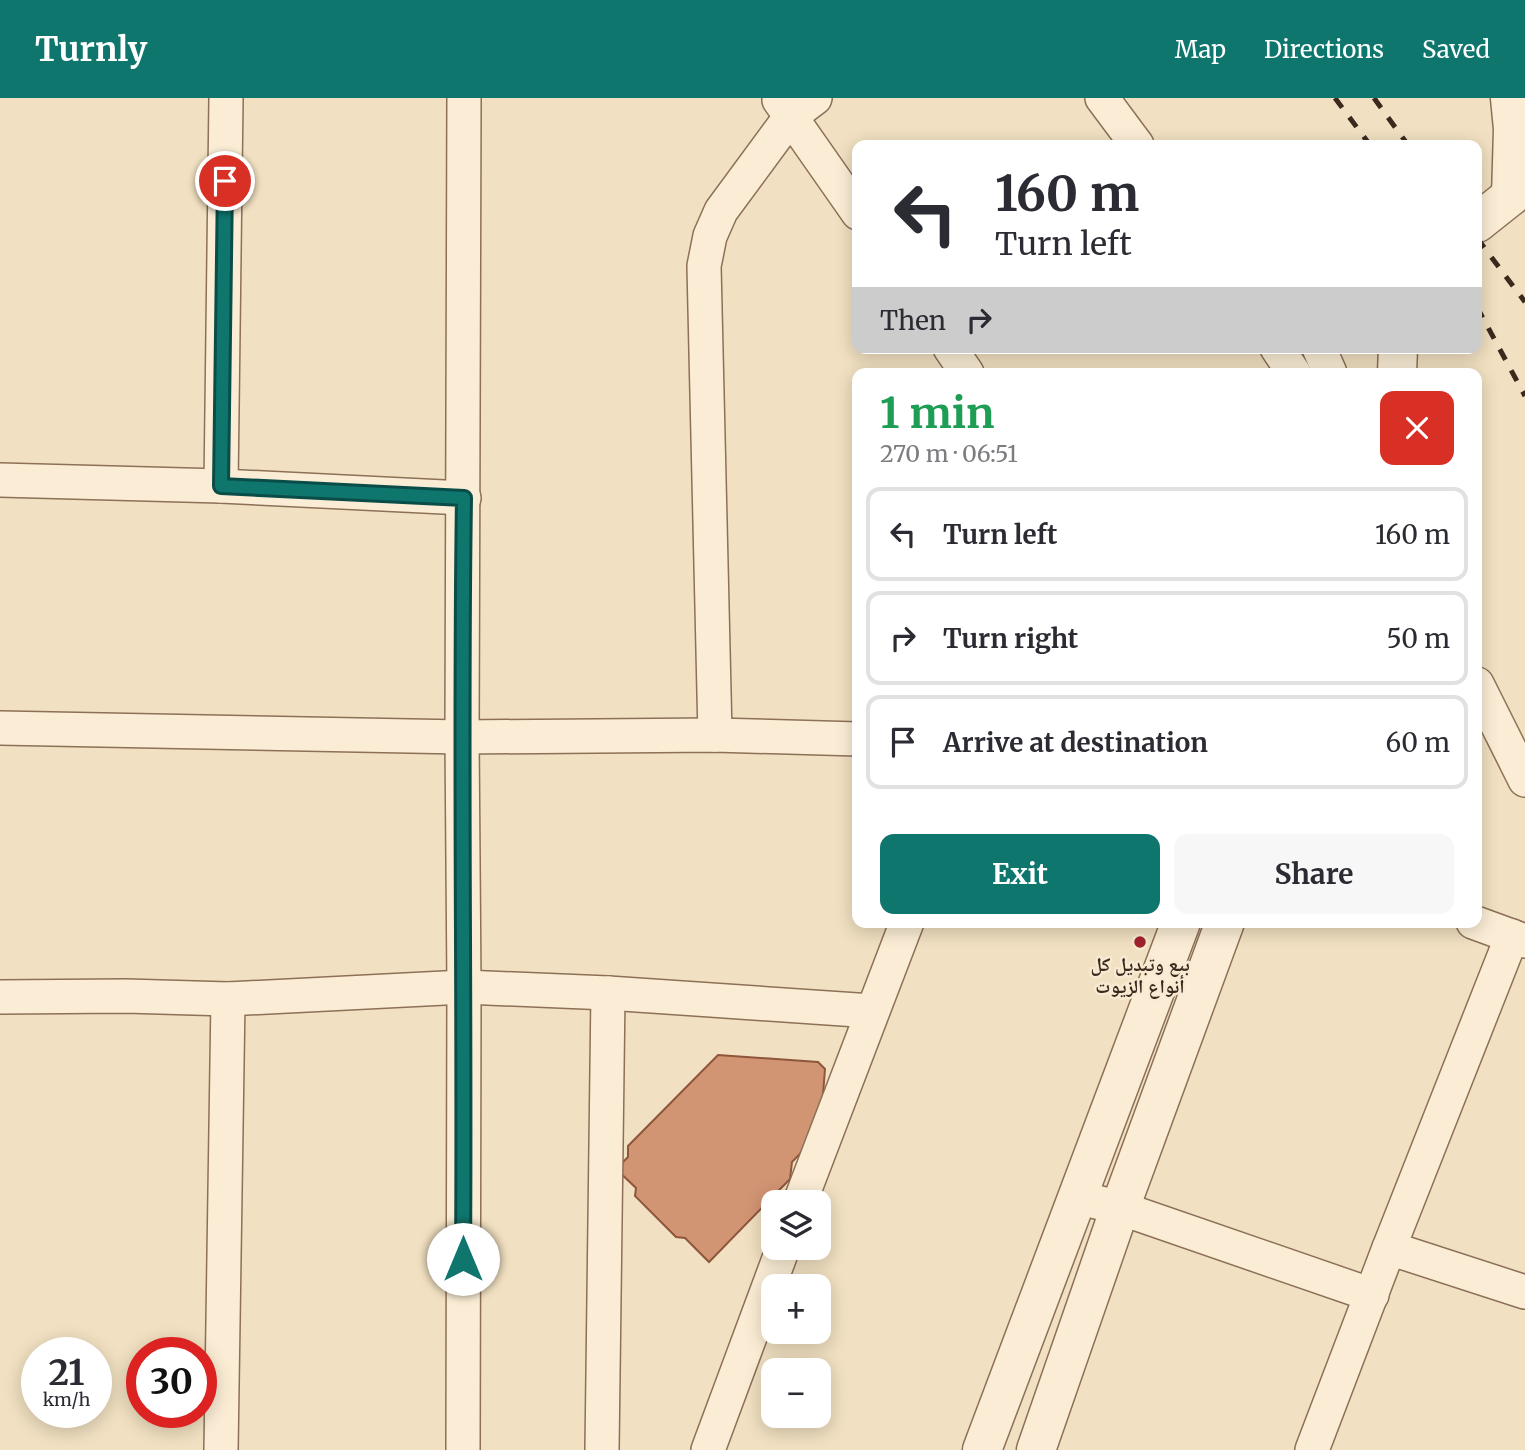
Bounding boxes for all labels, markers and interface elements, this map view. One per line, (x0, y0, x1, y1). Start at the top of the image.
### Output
text: Turnly (35, 29, 147, 70)
text: Map (1175, 34, 1226, 65)
text: Directions (1264, 34, 1384, 65)
text: Saved (1422, 34, 1490, 65)
pin (195, 151, 255, 211)
icon: arrive (206, 162, 244, 200)
text: 160 m (995, 163, 1139, 224)
icon: left (880, 168, 971, 259)
text: Turn left (995, 224, 1132, 264)
icon: right (960, 301, 998, 339)
text: Then (880, 304, 946, 337)
text: 1 min (880, 387, 994, 439)
button: close (1380, 391, 1454, 465)
text: 270 m · 06:51 (880, 439, 1018, 468)
icon: left (884, 515, 922, 553)
text: Turn left (943, 518, 1057, 551)
text: 160 m (1375, 518, 1450, 551)
icon: right (884, 619, 922, 657)
text: Turn right (943, 622, 1078, 655)
text: 50 m (1386, 622, 1450, 655)
icon: arrive (884, 723, 922, 761)
text: Arrive at destination (943, 726, 1208, 759)
text: 60 m (1386, 726, 1450, 759)
button: Exit (880, 834, 1160, 914)
button: Share (1174, 834, 1454, 914)
marker: بيع وتبديل كل أنواع الزيوت (1132, 934, 1148, 950)
place label: بيع وتبديل كل أنواع الزيوت (1090, 952, 1190, 999)
map controls (761, 1190, 831, 1428)
button: layers (761, 1190, 831, 1260)
position arrow (426, 1222, 500, 1296)
button: + (761, 1274, 831, 1344)
speed limit sign: 30 (126, 1337, 217, 1428)
text: 21 (49, 1351, 84, 1395)
button: − (761, 1358, 831, 1428)
text: km/h (43, 1388, 90, 1411)

